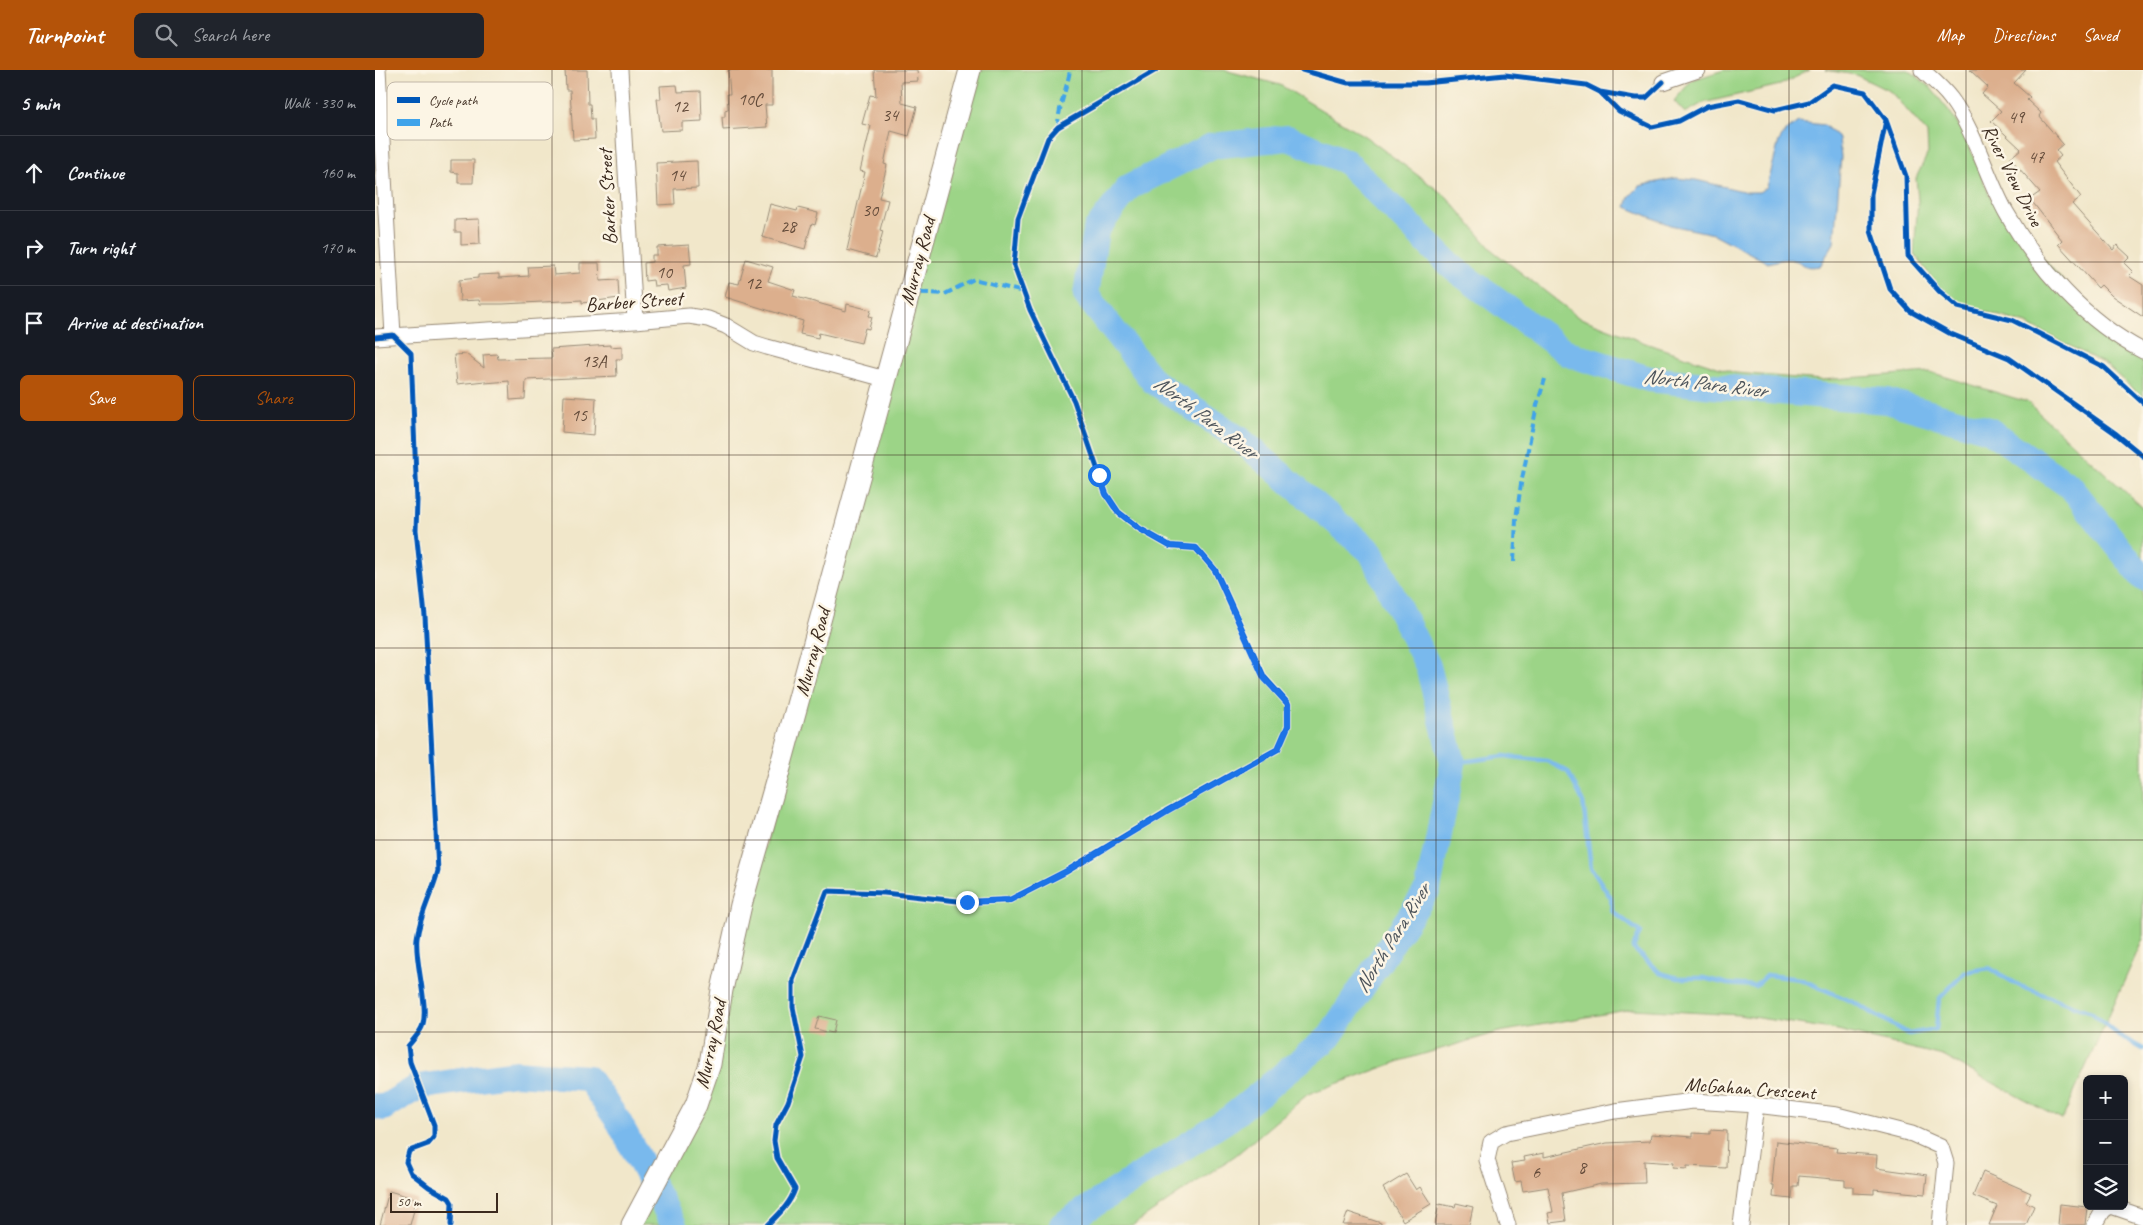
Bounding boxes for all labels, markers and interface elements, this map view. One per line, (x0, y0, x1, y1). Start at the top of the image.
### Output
search box (134, 13, 484, 58)
text: Turnpoint (25, 20, 104, 50)
icon: search (152, 21, 180, 49)
text: Search here (192, 23, 269, 47)
text: Map (1937, 24, 1964, 46)
text: Directions (1992, 24, 2055, 46)
text: Saved (2083, 24, 2118, 46)
legend (387, 82, 553, 140)
house number: 10C (738, 88, 765, 110)
text: 5 min (20, 90, 60, 116)
text: Cycle path (429, 92, 478, 109)
text: Walk · 330 m (283, 93, 355, 113)
house number: 12 (672, 95, 690, 117)
house number: 34 (882, 104, 900, 126)
house number: 49 (2008, 106, 2026, 128)
text: Path (429, 114, 453, 131)
street label: River View Drive (1976, 120, 2049, 232)
street label: Barker Street (592, 145, 622, 245)
house number: 47 (2028, 146, 2045, 168)
icon: ahead (20, 159, 48, 187)
text: Continue (67, 161, 124, 185)
text: 160 m (321, 163, 355, 183)
house number: 14 (669, 164, 687, 186)
house number: 30 (862, 199, 880, 221)
street label: Murray Road (894, 211, 942, 308)
house number: 28 (780, 215, 798, 237)
icon: right (20, 234, 48, 262)
text: Turn right (67, 236, 134, 260)
text: 170 m (321, 238, 355, 258)
house number: 10 (656, 261, 674, 283)
house number: 12 (745, 272, 763, 294)
street label: Barber Street (585, 285, 687, 317)
icon: arrive (20, 309, 48, 337)
text: Arrive at destination (67, 311, 203, 335)
house number: 13A (581, 350, 608, 372)
water label: North Para River (1642, 363, 1771, 404)
water label: North Para River (1149, 370, 1266, 467)
button: Save (20, 375, 183, 421)
button: Share (193, 375, 355, 421)
house number: 15 (571, 404, 588, 426)
route start (1088, 464, 1111, 487)
street label: Murray Road (789, 602, 837, 699)
water label: North Para River (1348, 876, 1437, 997)
route end (956, 891, 979, 914)
street label: Murray Road (689, 994, 733, 1091)
street label: McGahan Crescent (1684, 1071, 1818, 1106)
map controls (2083, 1075, 2128, 1210)
button: + (2083, 1075, 2128, 1120)
button: − (2083, 1120, 2128, 1165)
house number: 8 (1578, 1156, 1588, 1178)
house number: 6 (1532, 1161, 1541, 1183)
button: layers (2083, 1165, 2128, 1210)
scale bar (390, 1190, 497, 1213)
text: 50 m (397, 1193, 421, 1210)

